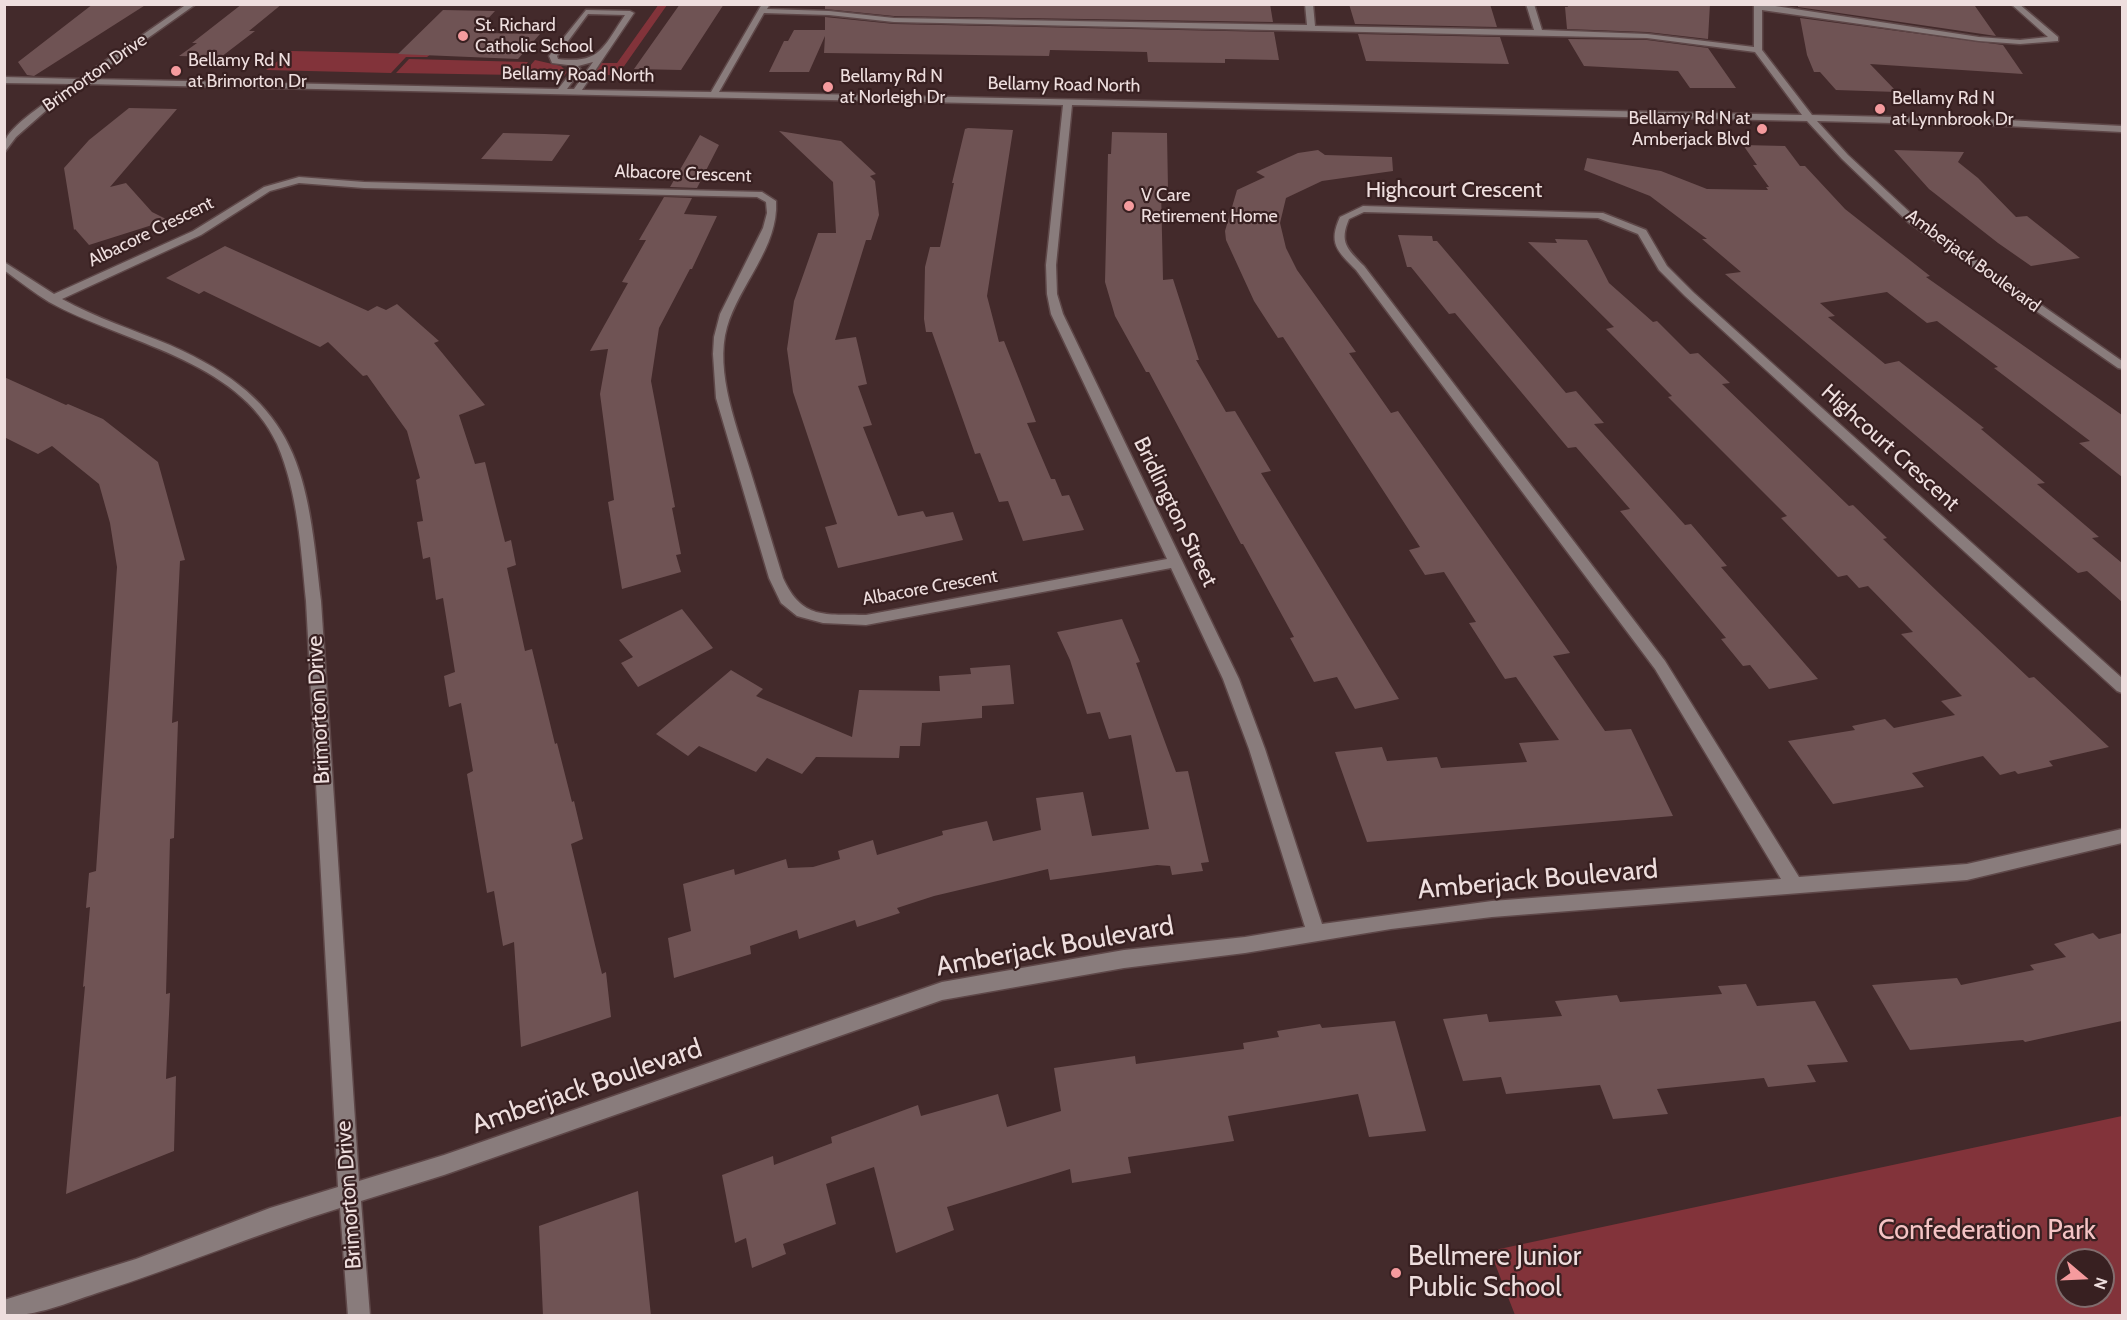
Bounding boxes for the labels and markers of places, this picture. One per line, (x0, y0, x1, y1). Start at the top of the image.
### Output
place label: St. Richard Catholic School (475, 15, 593, 57)
marker: St. Richard Catholic School (456, 29, 470, 43)
place label: Bellamy Rd N at Brimorton Dr (188, 50, 307, 92)
marker: Bellamy Rd N at Brimorton Dr (169, 64, 183, 78)
place label: Bellamy Rd N at Norleigh Dr (840, 66, 945, 109)
marker: Bellamy Rd N at Norleigh Dr (821, 80, 835, 94)
place label: Bellamy Rd N at Lynnbrook Dr (1892, 88, 2013, 130)
marker: Bellamy Rd N at Lynnbrook Dr (1873, 102, 1887, 116)
place label: Bellamy Rd N at Amberjack Blvd (1628, 108, 1750, 150)
marker: Bellamy Rd N at Amberjack Blvd (1755, 122, 1769, 136)
place label: V Care Retirement Home (1141, 185, 1278, 228)
marker: V Care Retirement Home (1122, 199, 1136, 213)
place label: Bellmere Junior Public School (1408, 1241, 1581, 1304)
marker: Bellmere Junior Public School (1389, 1266, 1403, 1280)

